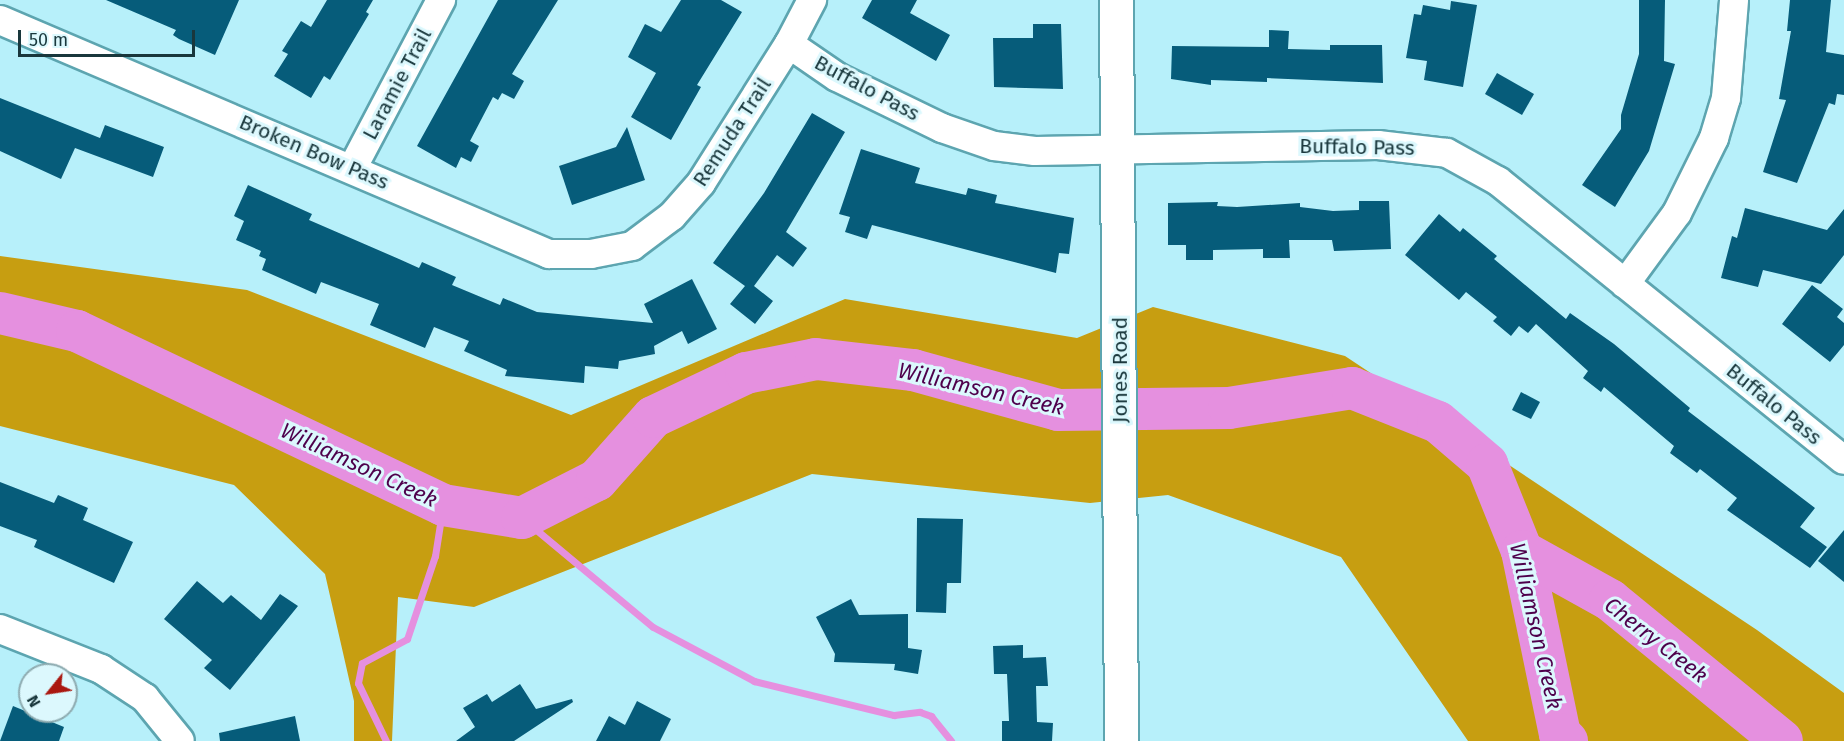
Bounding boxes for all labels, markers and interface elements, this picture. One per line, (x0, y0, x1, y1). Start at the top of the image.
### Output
scale bar (21, 18, 198, 56)
street label: Laramie Trail (357, 24, 437, 144)
text: 50 m (29, 29, 68, 51)
street label: Buffalo Pass (810, 50, 924, 126)
street label: Remuda Trail (687, 73, 777, 191)
street label: Broken Bow Pass (236, 109, 392, 195)
street label: Buffalo Pass (1299, 133, 1415, 161)
street label: Jones Road (1107, 317, 1133, 423)
water label: Williamson Creek (895, 357, 1067, 421)
street label: Buffalo Pass (1721, 358, 1827, 450)
water label: Williamson Creek (277, 417, 441, 513)
water label: Williamson Creek (1504, 540, 1568, 712)
water label: Cherry Creek (1599, 592, 1713, 688)
north arrow (18, 663, 78, 723)
text: N (23, 692, 45, 711)

